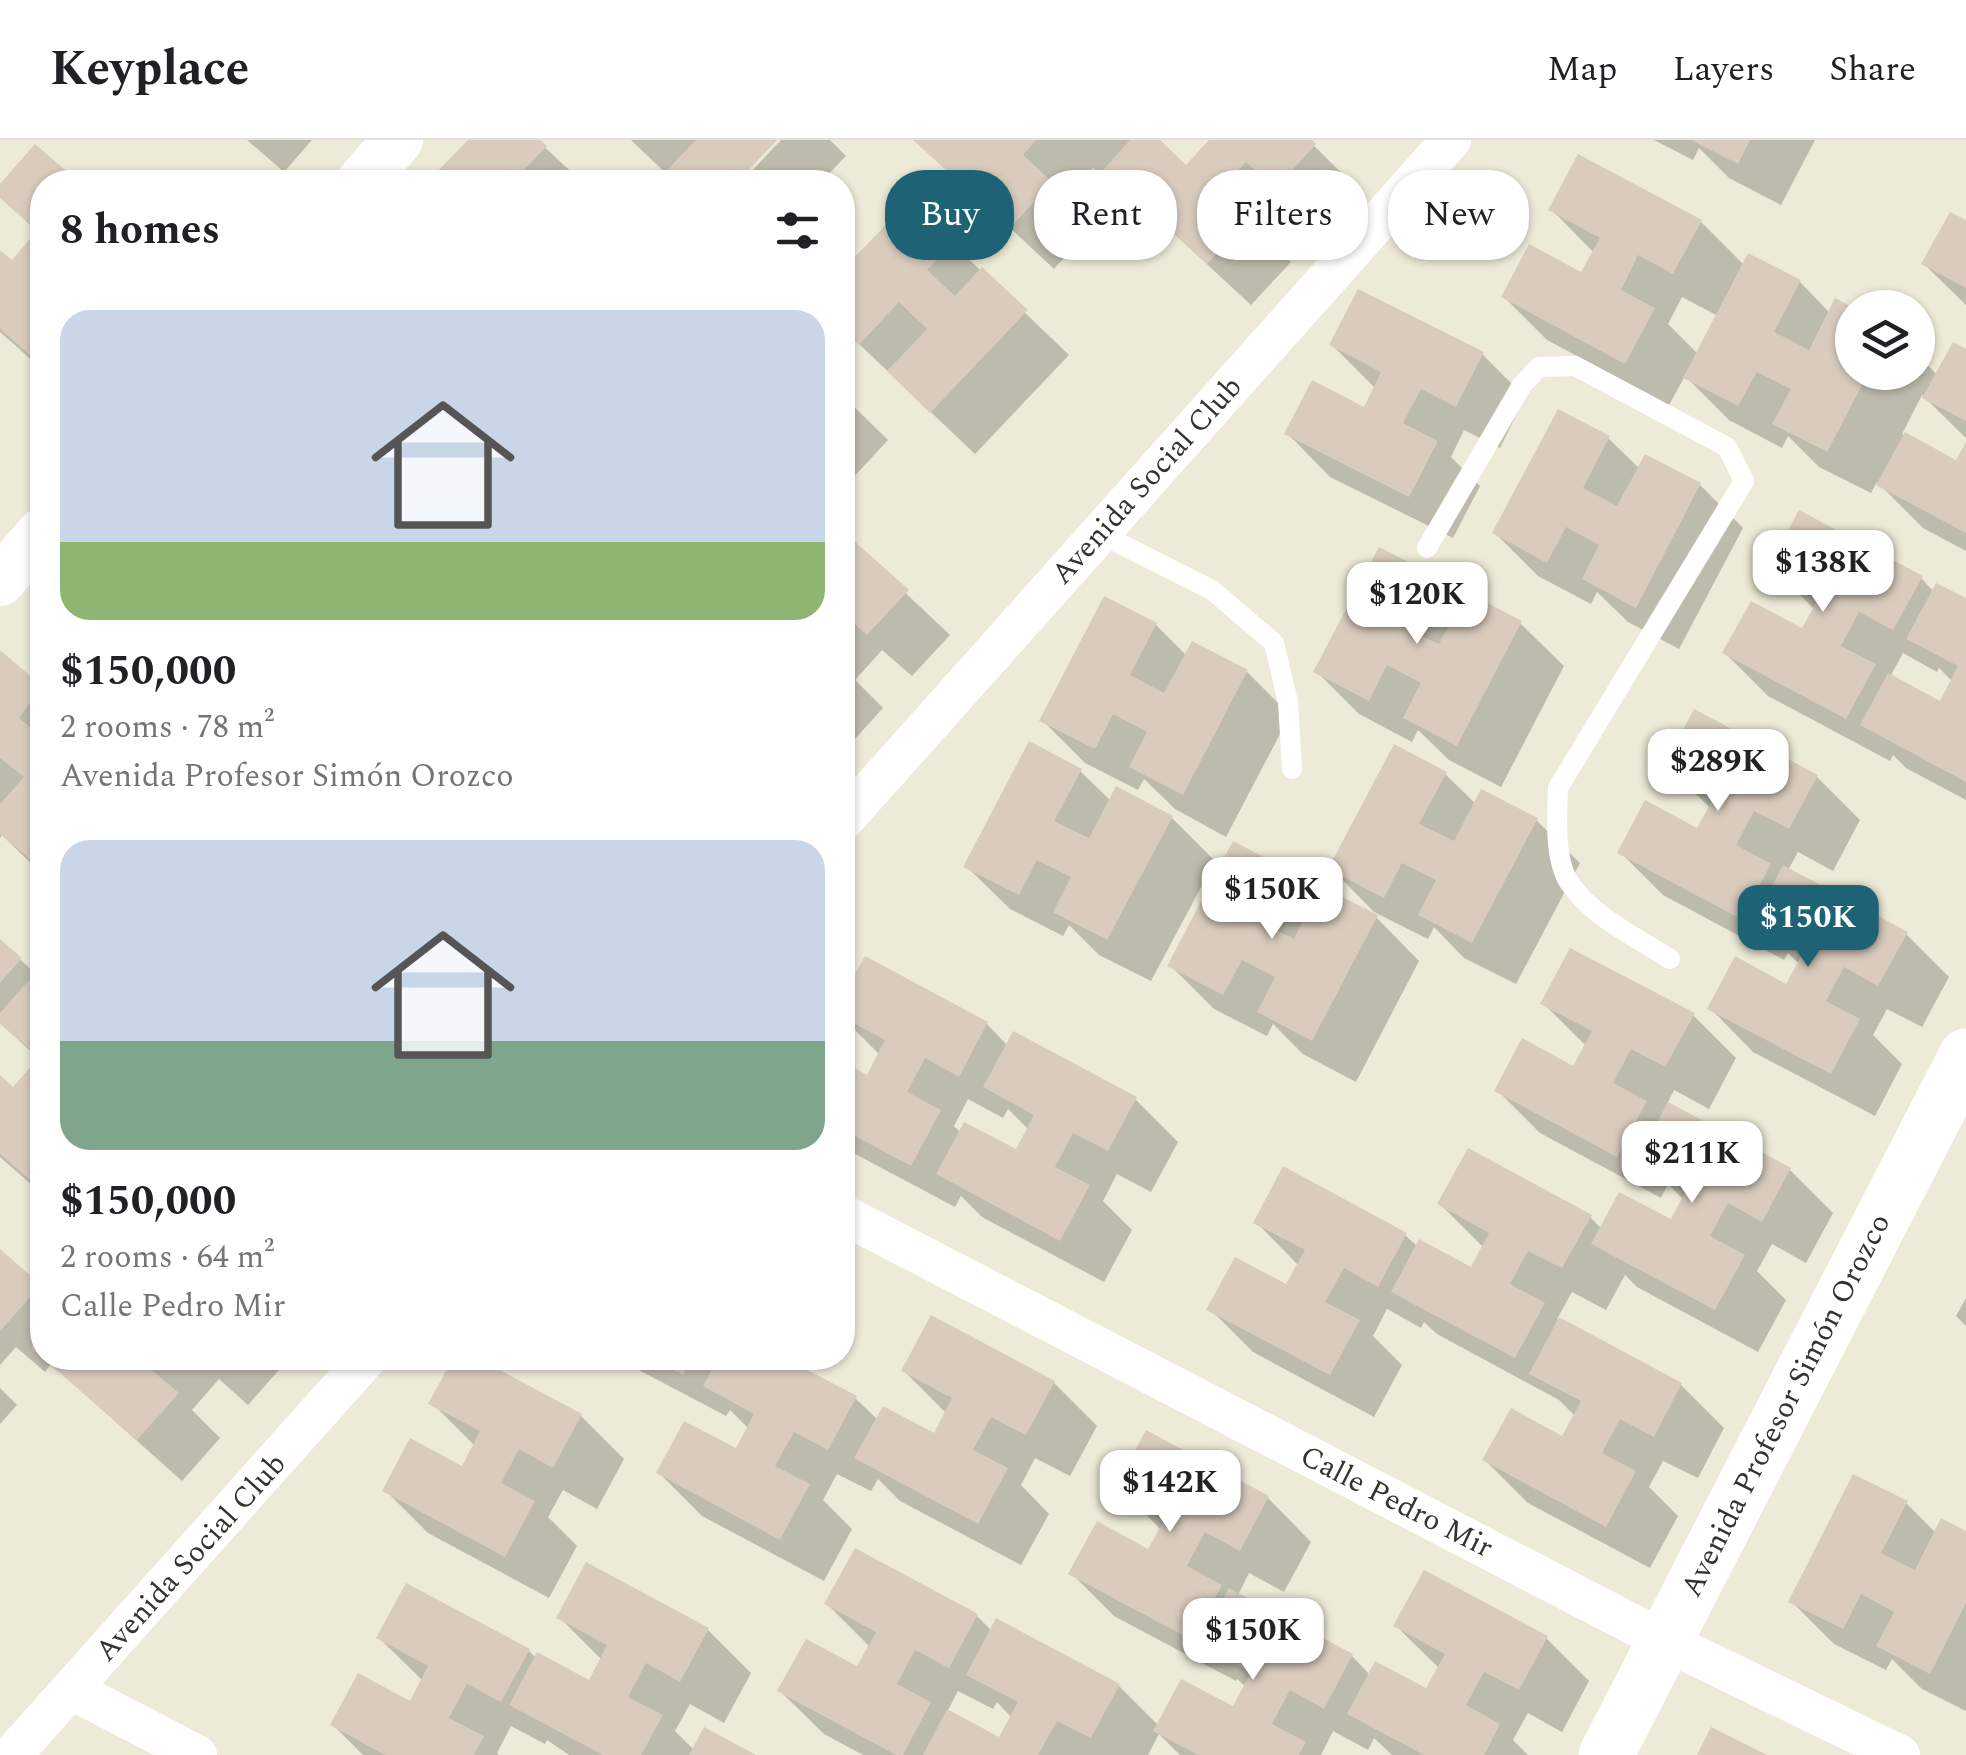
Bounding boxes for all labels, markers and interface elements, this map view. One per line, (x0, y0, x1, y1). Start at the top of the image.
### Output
text: Keyplace (50, 33, 249, 106)
text: Map (1547, 43, 1617, 96)
text: Layers (1672, 43, 1774, 96)
text: Share (1829, 43, 1916, 96)
chip: Buy (885, 170, 1014, 260)
chip: Rent (1034, 170, 1177, 260)
chip: Filters (1197, 170, 1368, 260)
chip: New (1388, 170, 1529, 260)
text: 8 homes (60, 199, 220, 262)
icon: filters (770, 203, 825, 258)
map controls (1835, 290, 1935, 390)
button: layers (1835, 290, 1935, 390)
street label: Avenida Social Club (1040, 366, 1253, 595)
icon: home (353, 375, 533, 555)
pin: $138K (1753, 530, 1893, 615)
text: $138K (1775, 538, 1871, 587)
pin: $120K (1347, 562, 1487, 647)
text: $120K (1369, 570, 1465, 619)
text: $150,000 (60, 640, 236, 703)
text: 2 rooms · 78 m² (60, 703, 274, 752)
pin: $289K (1648, 729, 1788, 814)
text: $289K (1670, 737, 1766, 786)
text: Avenida Profesor Simón Orozco (60, 752, 514, 801)
pin: $150K (1202, 857, 1342, 942)
text: $150K (1224, 865, 1320, 914)
pin: $150K (1738, 885, 1878, 970)
text: $150K (1760, 893, 1856, 942)
icon: home (353, 905, 533, 1085)
pin: $211K (1622, 1121, 1762, 1206)
text: $211K (1644, 1129, 1740, 1178)
text: $150,000 (60, 1170, 236, 1233)
street label: Avenida Profesor Simón Orozco (1669, 1206, 1903, 1605)
text: 2 rooms · 64 m² (60, 1233, 274, 1282)
text: Calle Pedro Mir (60, 1282, 286, 1331)
street label: Calle Pedro Mir (1292, 1433, 1501, 1570)
street label: Avenida Social Club (84, 1443, 297, 1672)
pin: $142K (1100, 1450, 1240, 1535)
text: $142K (1122, 1458, 1218, 1507)
pin: $150K (1183, 1598, 1323, 1683)
text: $150K (1205, 1606, 1301, 1655)

